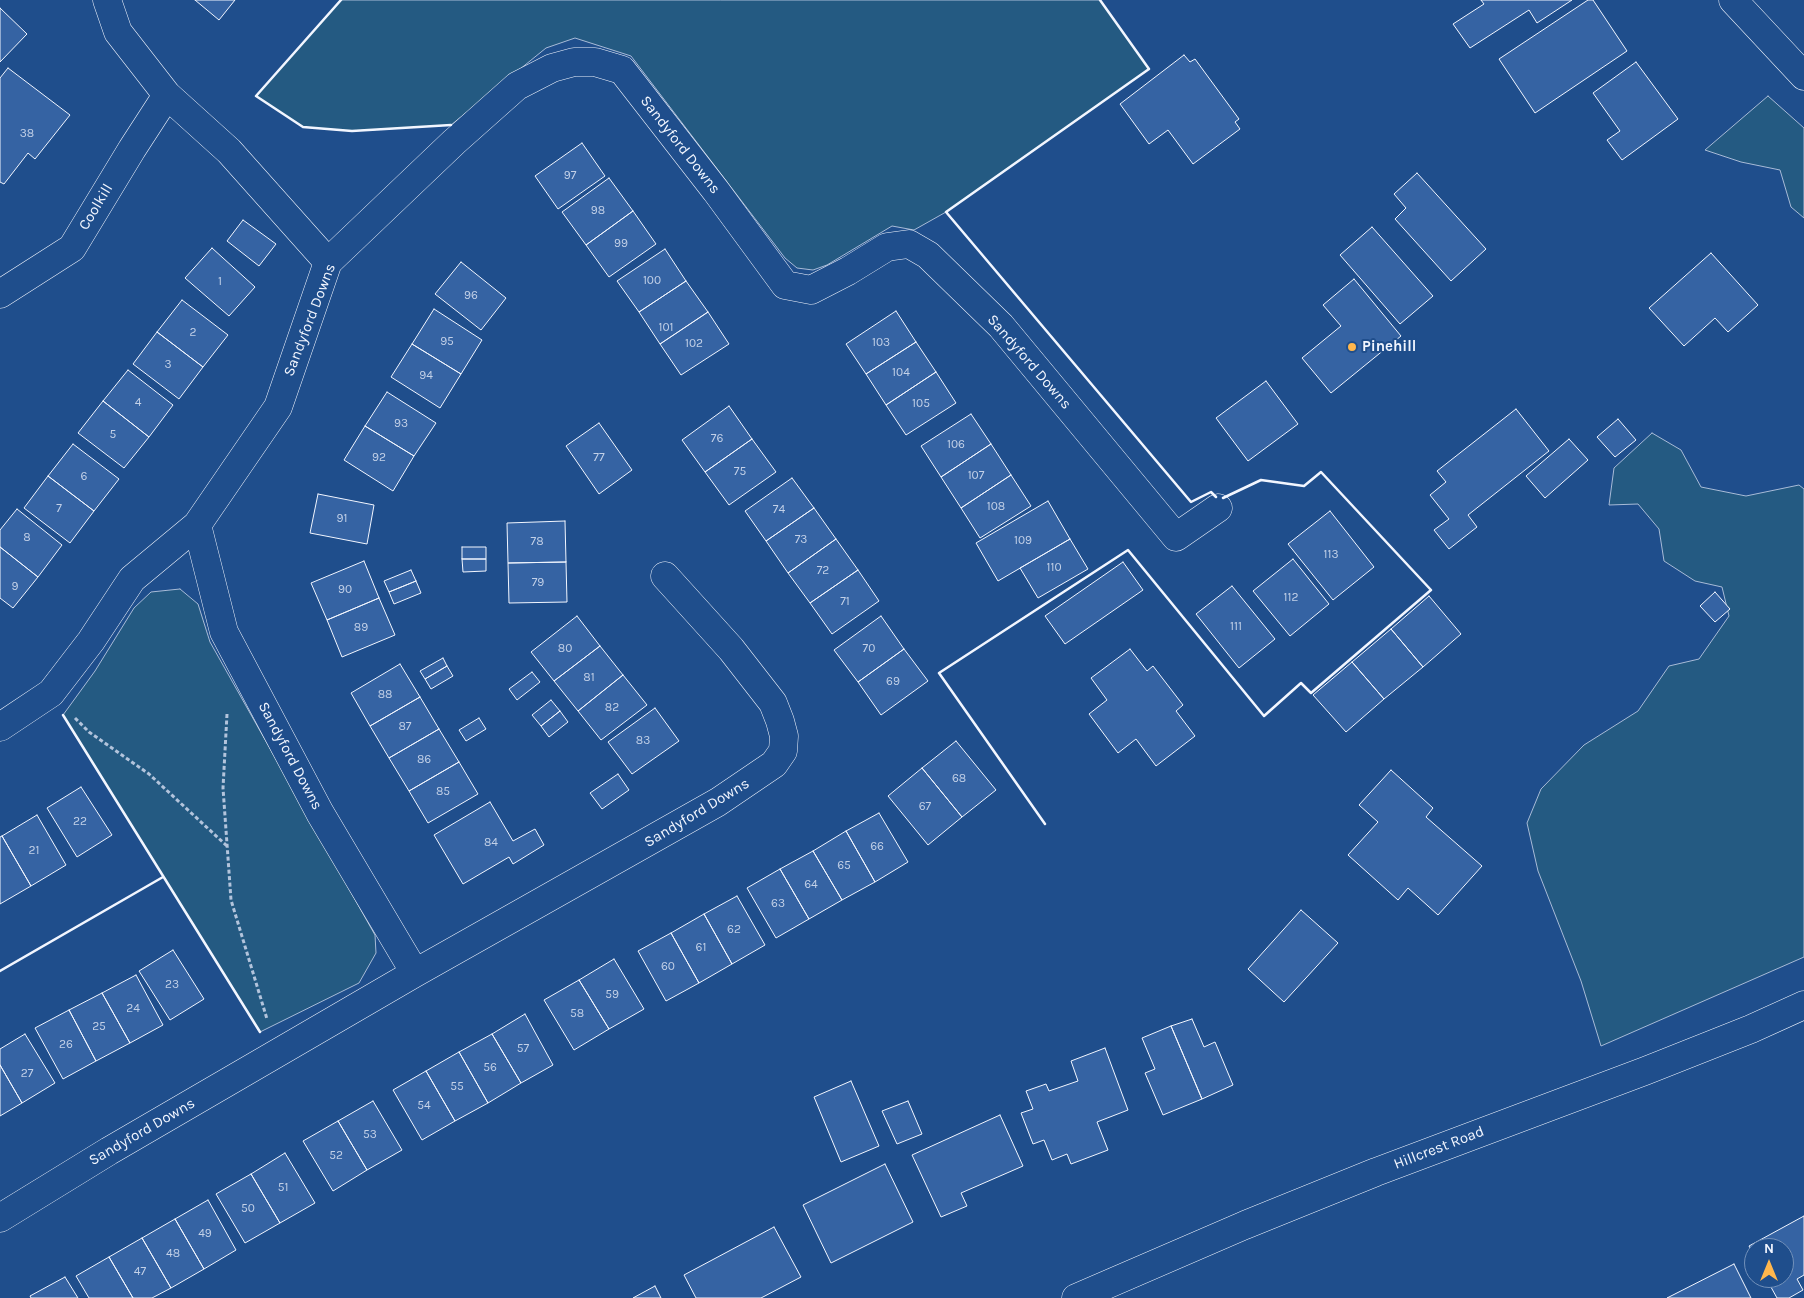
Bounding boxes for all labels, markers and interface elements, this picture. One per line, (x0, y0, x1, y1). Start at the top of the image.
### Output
street label: Sandyford Downs (636, 92, 724, 198)
house number: 38 (20, 127, 34, 141)
house number: 97 (564, 169, 576, 183)
street label: Coolkill (75, 180, 117, 234)
house number: 98 (591, 204, 605, 218)
house number: 99 (614, 237, 628, 251)
street label: Sandyford Downs (280, 261, 340, 379)
house number: 100 (643, 274, 661, 288)
house number: 1 (218, 275, 222, 289)
house number: 96 (464, 289, 478, 303)
street label: Sandyford Downs (983, 311, 1075, 413)
house number: 101 (658, 321, 674, 335)
house number: 2 (190, 326, 196, 340)
house number: 95 (440, 335, 454, 349)
house number: 103 (872, 336, 890, 350)
house number: 102 (685, 337, 703, 351)
place label: Pinehill (1362, 338, 1416, 356)
marker: Pinehill (1346, 341, 1358, 353)
house number: 3 (164, 358, 172, 372)
house number: 104 (892, 366, 910, 380)
house number: 94 (419, 369, 433, 383)
house number: 4 (135, 396, 141, 410)
house number: 105 (912, 397, 930, 411)
house number: 93 (394, 417, 408, 431)
house number: 5 (110, 428, 116, 442)
house number: 76 (711, 432, 723, 446)
house number: 106 (947, 438, 965, 452)
house number: 92 (372, 451, 386, 465)
house number: 77 (593, 451, 605, 465)
house number: 75 (734, 465, 746, 479)
house number: 107 (968, 469, 984, 483)
house number: 6 (81, 470, 87, 484)
house number: 108 (987, 500, 1005, 514)
house number: 7 (56, 502, 62, 516)
house number: 74 (773, 503, 785, 517)
house number: 91 (337, 512, 347, 526)
house number: 8 (23, 531, 31, 545)
house number: 73 (795, 533, 807, 547)
house number: 109 (1014, 534, 1032, 548)
house number: 78 (530, 535, 544, 549)
house number: 113 (1323, 548, 1339, 562)
house number: 110 (1046, 561, 1062, 575)
house number: 72 (817, 564, 829, 578)
house number: 79 (532, 576, 544, 590)
house number: 9 (12, 580, 18, 594)
house number: 90 (338, 583, 352, 597)
house number: 112 (1284, 591, 1298, 605)
house number: 71 (840, 595, 850, 609)
house number: 111 (1230, 620, 1242, 634)
house number: 89 (354, 621, 368, 635)
house number: 80 (558, 642, 572, 656)
house number: 70 (863, 642, 875, 656)
house number: 81 (583, 671, 595, 685)
house number: 69 (886, 675, 900, 689)
house number: 88 (378, 688, 392, 702)
street label: Sandyford Downs (254, 699, 326, 813)
house number: 82 (605, 701, 619, 715)
house number: 87 (398, 720, 412, 734)
house number: 83 (636, 734, 650, 748)
house number: 86 (417, 753, 431, 767)
house number: 68 (952, 772, 966, 786)
street label: Sandyford Downs (641, 775, 753, 851)
house number: 85 (436, 785, 450, 799)
house number: 67 (919, 800, 931, 814)
house number: 22 (73, 815, 87, 829)
house number: 84 (484, 836, 498, 850)
house number: 66 (870, 840, 884, 854)
house number: 21 (29, 844, 39, 858)
house number: 65 (837, 859, 851, 873)
house number: 64 (804, 878, 818, 892)
house number: 63 (771, 897, 785, 911)
house number: 62 (727, 923, 741, 937)
house number: 61 (696, 941, 706, 955)
house number: 60 (661, 960, 675, 974)
house number: 23 (165, 978, 179, 992)
house number: 59 (605, 988, 619, 1002)
house number: 24 (126, 1002, 140, 1016)
house number: 58 (570, 1007, 584, 1021)
house number: 25 (92, 1020, 106, 1034)
house number: 26 (59, 1038, 73, 1052)
house number: 57 (517, 1042, 529, 1056)
house number: 56 (483, 1061, 497, 1075)
house number: 27 (21, 1067, 33, 1081)
house number: 55 (450, 1080, 464, 1094)
street label: Sandyford Downs (86, 1094, 198, 1170)
house number: 54 (417, 1099, 431, 1113)
street label: Hillcrest Road (1391, 1123, 1487, 1173)
house number: 53 (363, 1128, 377, 1142)
house number: 52 (329, 1149, 343, 1163)
house number: 51 (278, 1181, 288, 1195)
house number: 50 (241, 1202, 255, 1216)
house number: 49 (198, 1227, 212, 1241)
north arrow (1744, 1238, 1794, 1288)
text: N (1764, 1240, 1774, 1257)
house number: 48 (166, 1247, 180, 1261)
house number: 47 (134, 1265, 146, 1279)

